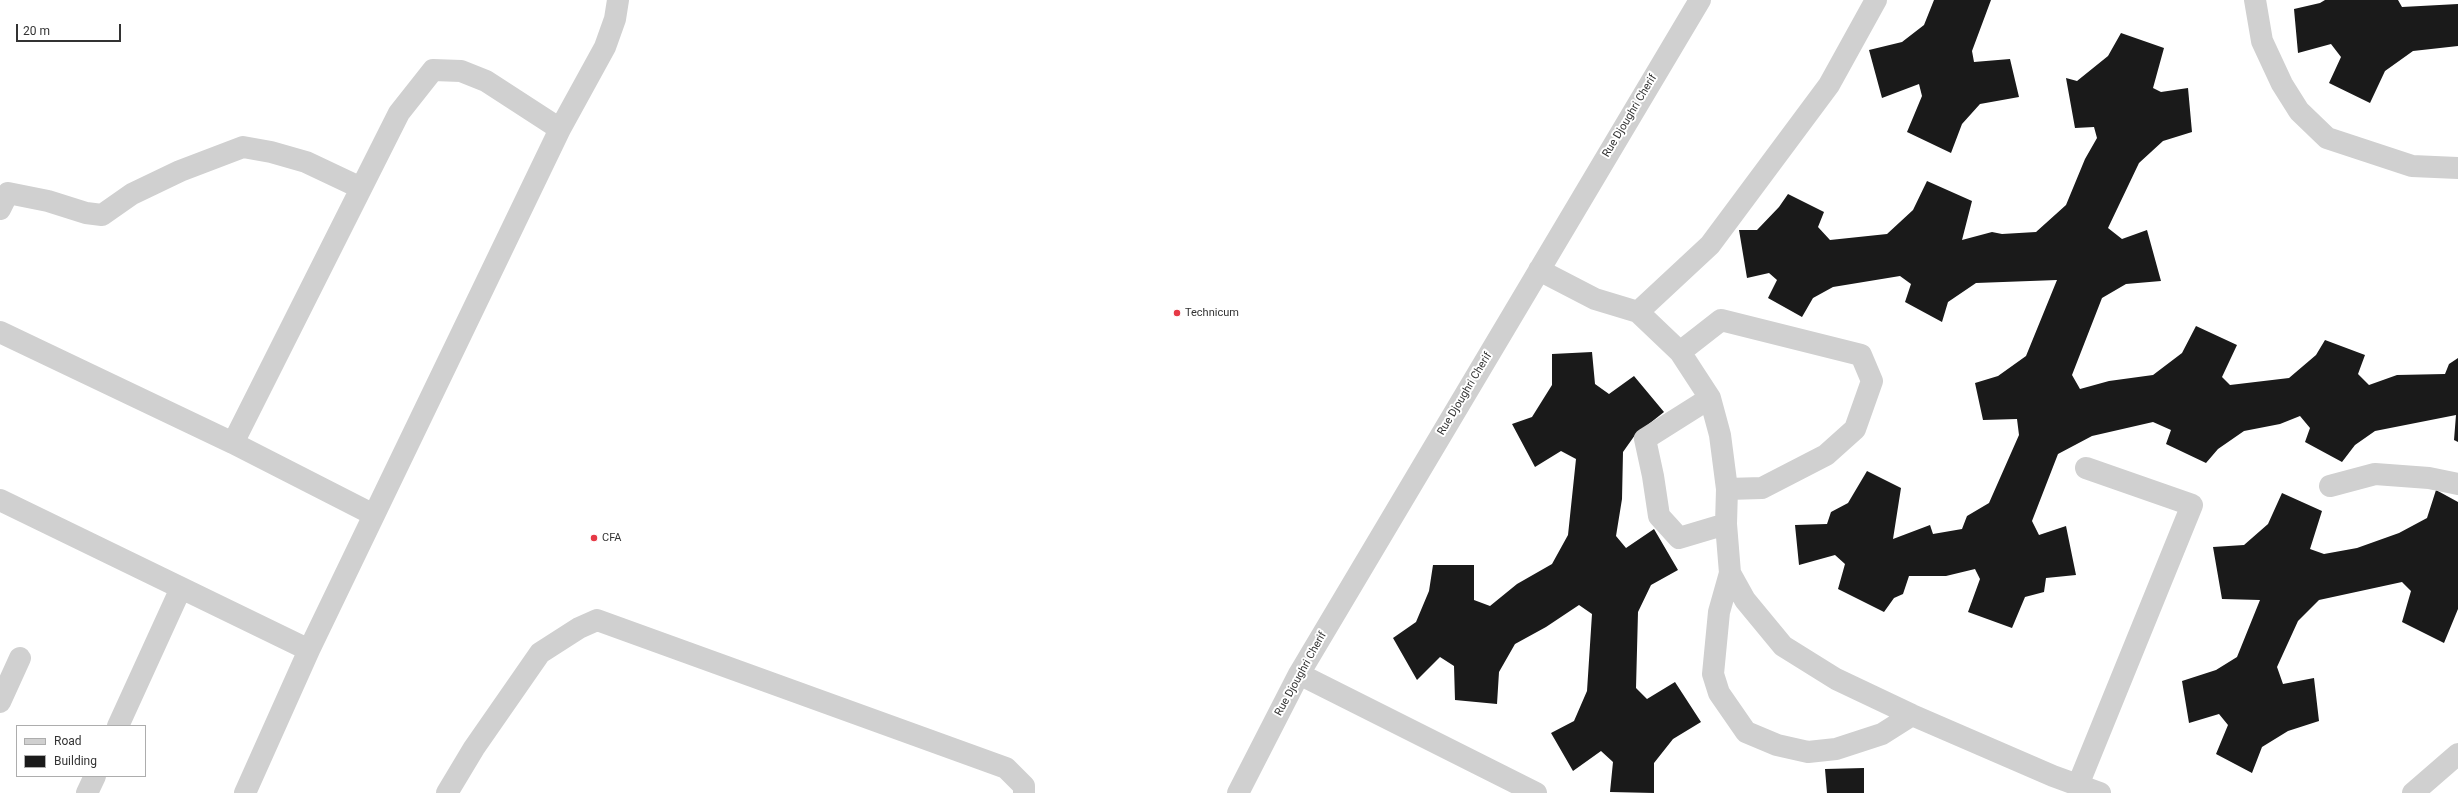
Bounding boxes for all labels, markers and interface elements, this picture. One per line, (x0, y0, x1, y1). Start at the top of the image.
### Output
scale bar (18, 16, 123, 42)
text: 20 m (23, 24, 50, 38)
street label: Rue Djoughri Cherif (1600, 72, 1660, 160)
place label: Technicum (1185, 306, 1239, 320)
marker: Technicum (1172, 308, 1182, 318)
street label: Rue Djoughri Cherif (1435, 350, 1495, 438)
place label: CFA (602, 531, 622, 545)
marker: CFA (589, 533, 599, 543)
street label: Rue Djoughri Cherif (1272, 630, 1330, 718)
legend (16, 725, 146, 777)
text: Road (54, 734, 82, 748)
text: Building (54, 754, 97, 768)

